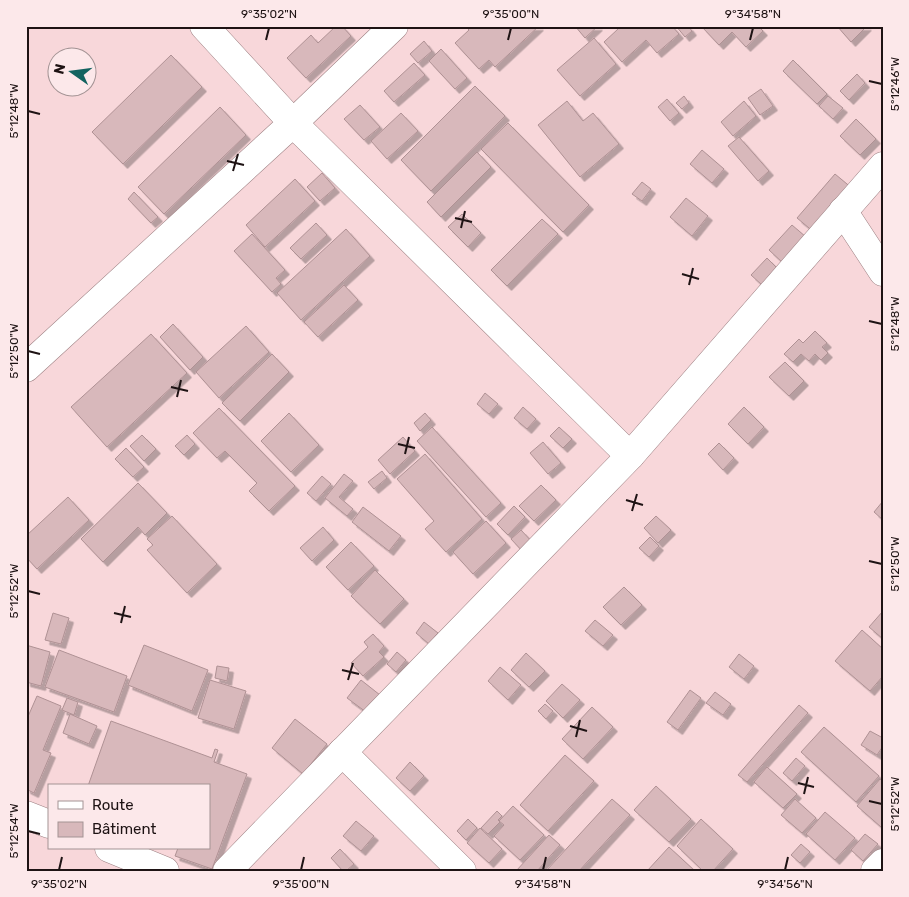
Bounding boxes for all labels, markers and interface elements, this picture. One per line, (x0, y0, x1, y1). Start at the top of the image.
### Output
text: 9°35'02"N (241, 7, 297, 21)
text: 9°35'00"N (483, 7, 539, 21)
text: 9°34'58"N (725, 7, 781, 21)
north arrow (48, 48, 98, 98)
text: 5°12'46"W (888, 56, 902, 111)
text: N (50, 62, 69, 76)
text: 5°12'48"W (7, 83, 21, 139)
text: 5°12'48"W (888, 296, 902, 352)
text: 5°12'50"W (7, 323, 21, 379)
text: 5°12'50"W (888, 536, 902, 592)
text: 5°12'52"W (7, 563, 21, 618)
text: 5°12'52"W (888, 776, 902, 831)
legend (48, 784, 210, 850)
text: Route (92, 796, 134, 814)
text: 5°12'54"W (7, 803, 21, 859)
text: Bâtiment (92, 820, 156, 838)
text: 9°35'02"N (31, 877, 87, 891)
text: 9°35'00"N (273, 877, 329, 891)
text: 9°34'58"N (515, 877, 571, 891)
text: 9°34'56"N (757, 877, 813, 891)

